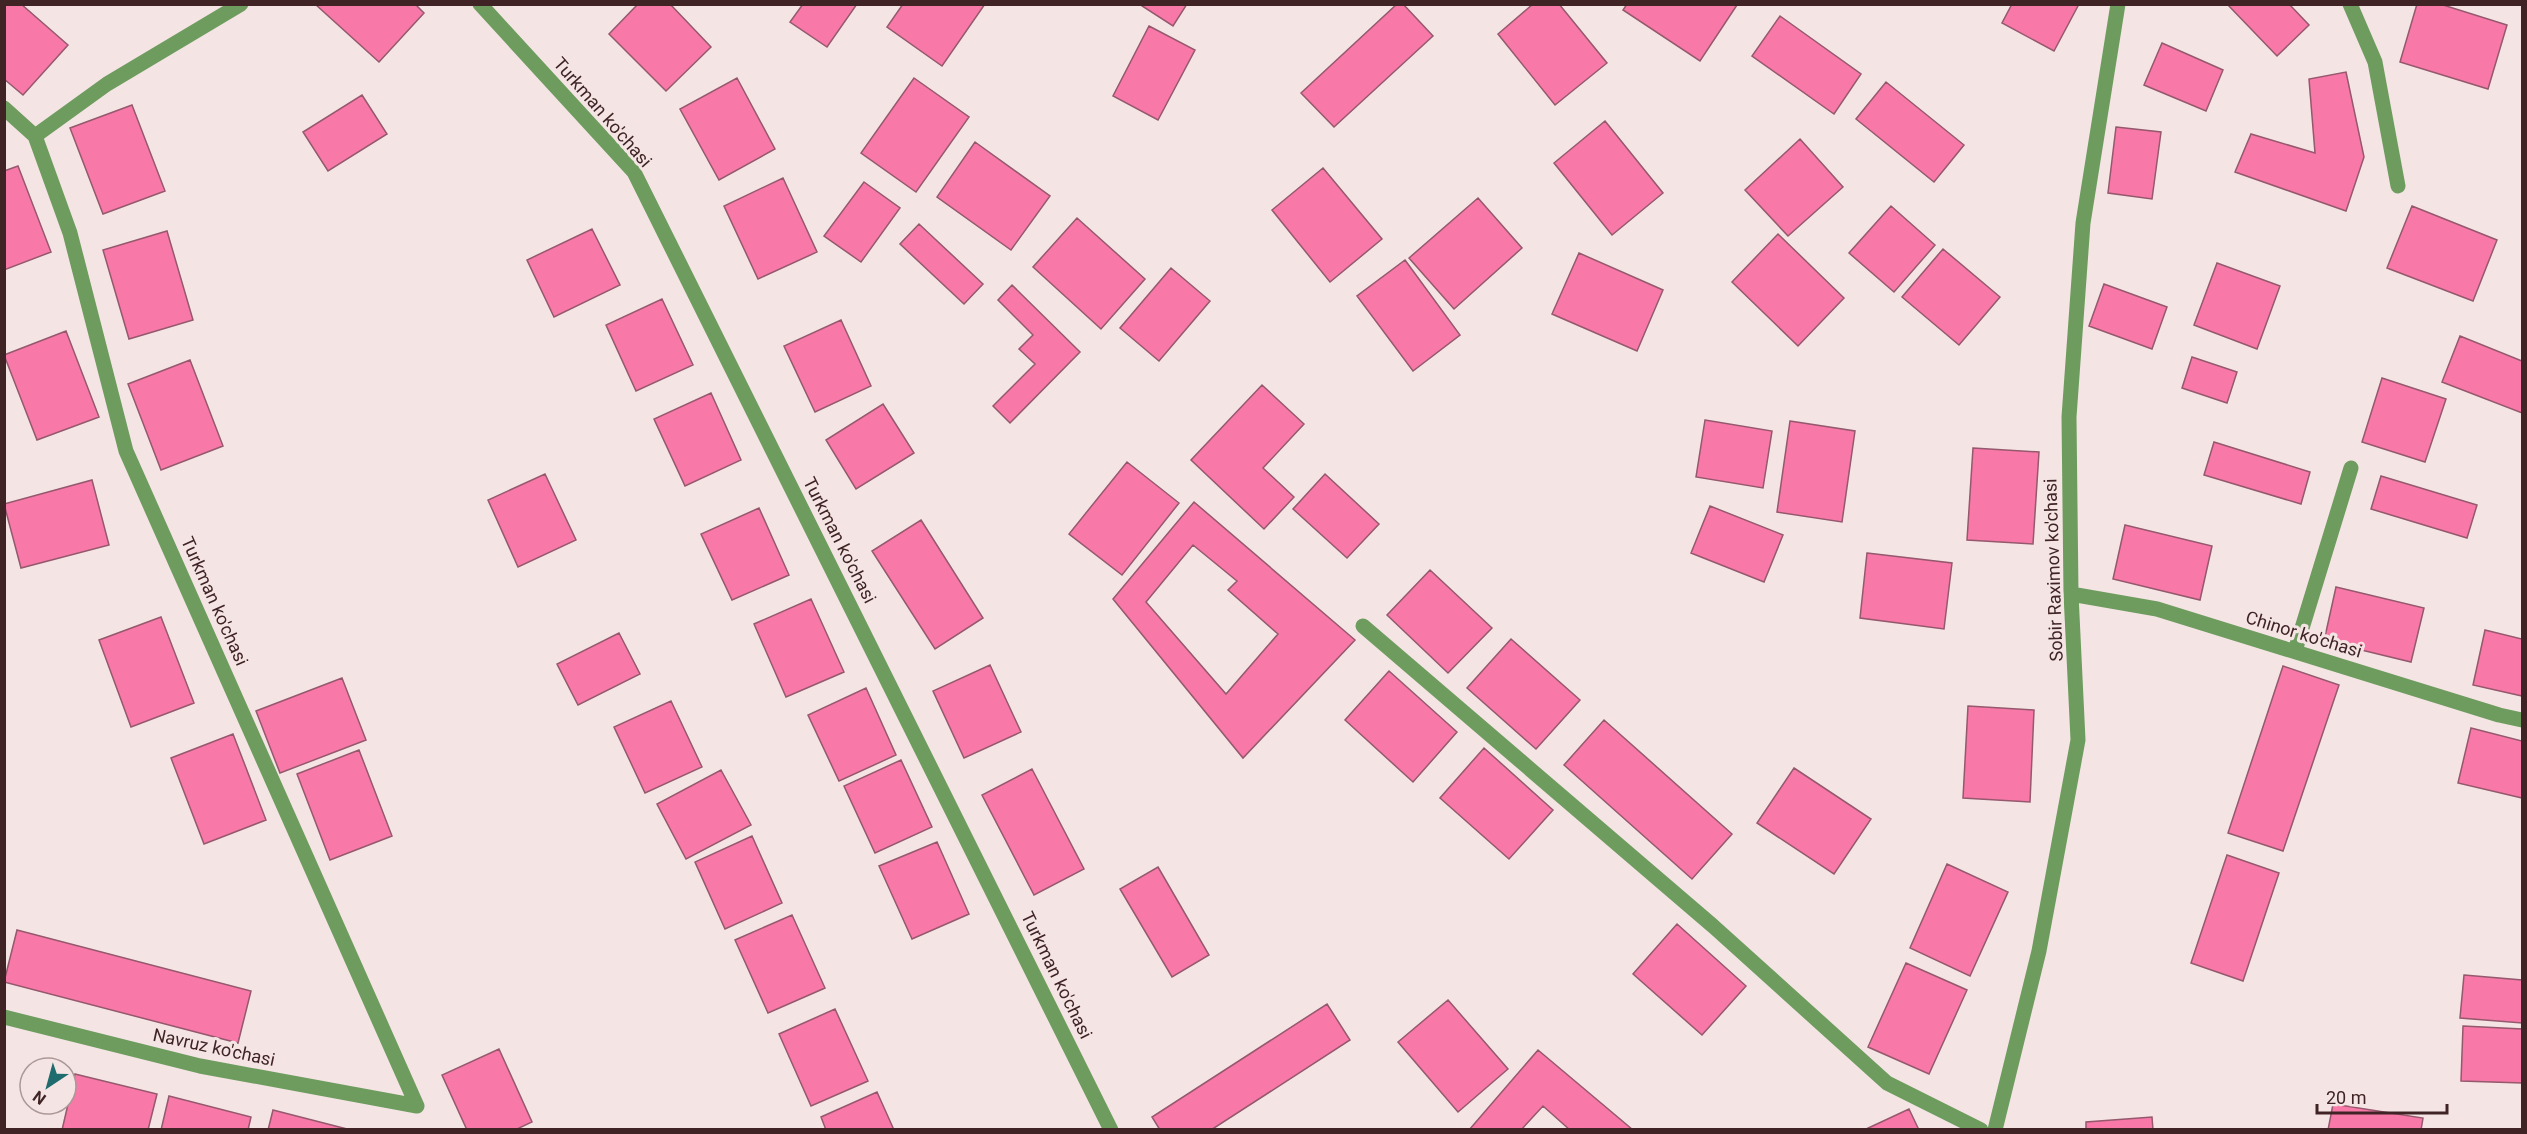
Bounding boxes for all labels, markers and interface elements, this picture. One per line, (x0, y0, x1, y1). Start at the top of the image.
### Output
street label: Turkman ko'chasi (550, 53, 656, 171)
street label: Turkman ko'chasi (799, 473, 881, 607)
street label: Sobir Raximov ko'chasi (2039, 478, 2067, 662)
street label: Turkman ko'chasi (177, 533, 253, 669)
street label: Chinor ko'chasi (2243, 606, 2365, 662)
street label: Turkman ko'chasi (1017, 908, 1097, 1042)
street label: Navruz ko'chasi (151, 1024, 277, 1070)
north arrow (18, 1056, 78, 1116)
scale bar (2317, 1077, 2448, 1115)
text: N (29, 1087, 50, 1109)
text: 20 m (2326, 1087, 2366, 1108)

